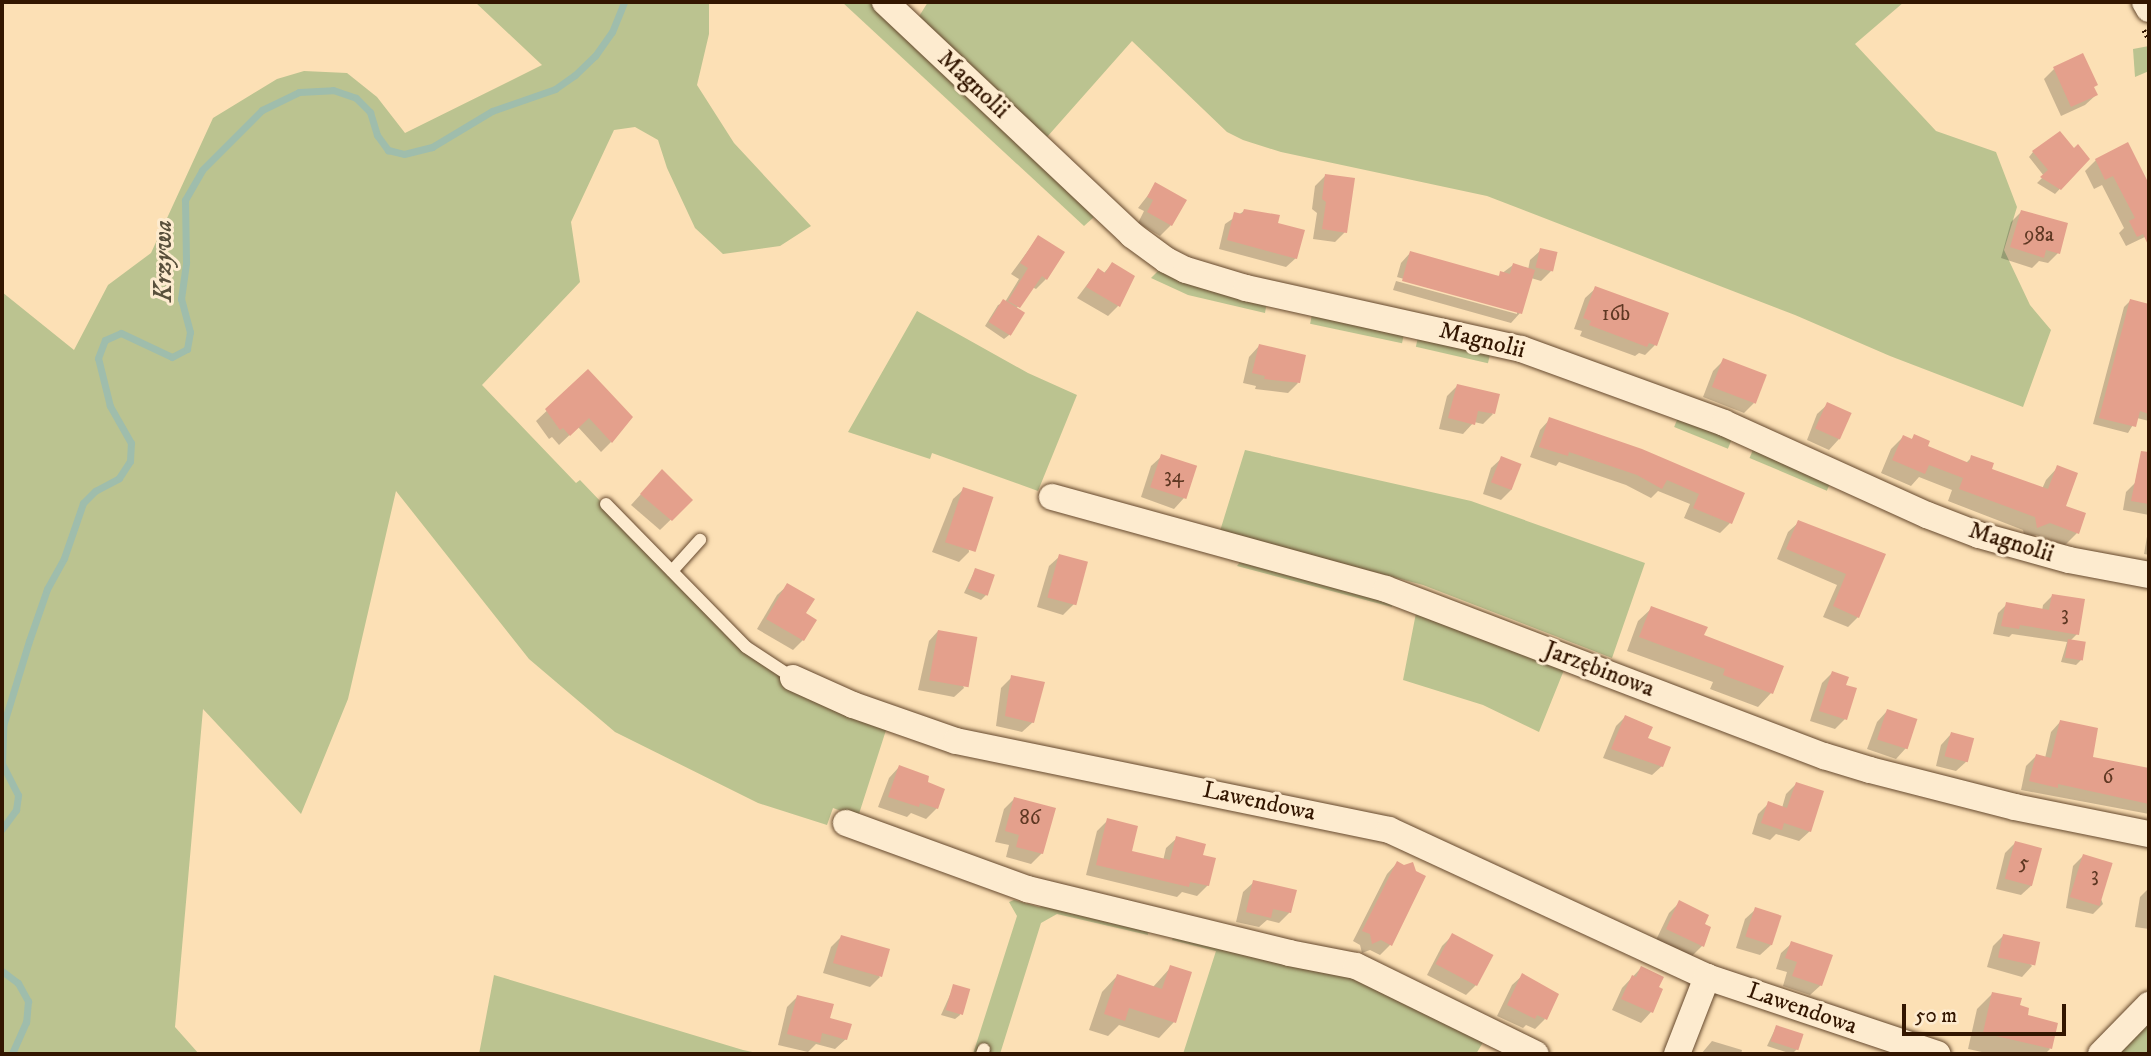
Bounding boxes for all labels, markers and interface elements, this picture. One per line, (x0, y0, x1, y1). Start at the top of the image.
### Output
street label: Magnolii (931, 45, 1015, 125)
water label: Krzywa (148, 220, 180, 302)
house number: 98a (2024, 222, 2054, 248)
house number: 16b (1602, 301, 1630, 327)
street label: Magnolii (1436, 316, 1528, 366)
house number: 34 (1164, 463, 1184, 489)
street label: Magnolii (1965, 516, 2057, 570)
house number: 3 (2061, 601, 2069, 627)
street label: Jarzębinowa (1540, 636, 1658, 704)
house number: 6 (2103, 764, 2113, 790)
street label: Lawendowa (1200, 776, 1318, 828)
house number: 86 (1019, 805, 1041, 831)
house number: 5 (2019, 850, 2029, 876)
house number: 3 (2091, 862, 2099, 888)
street label: Lawendowa (1743, 977, 1861, 1041)
scale bar (1906, 990, 2070, 1034)
text: 50 m (1915, 1003, 1957, 1029)

